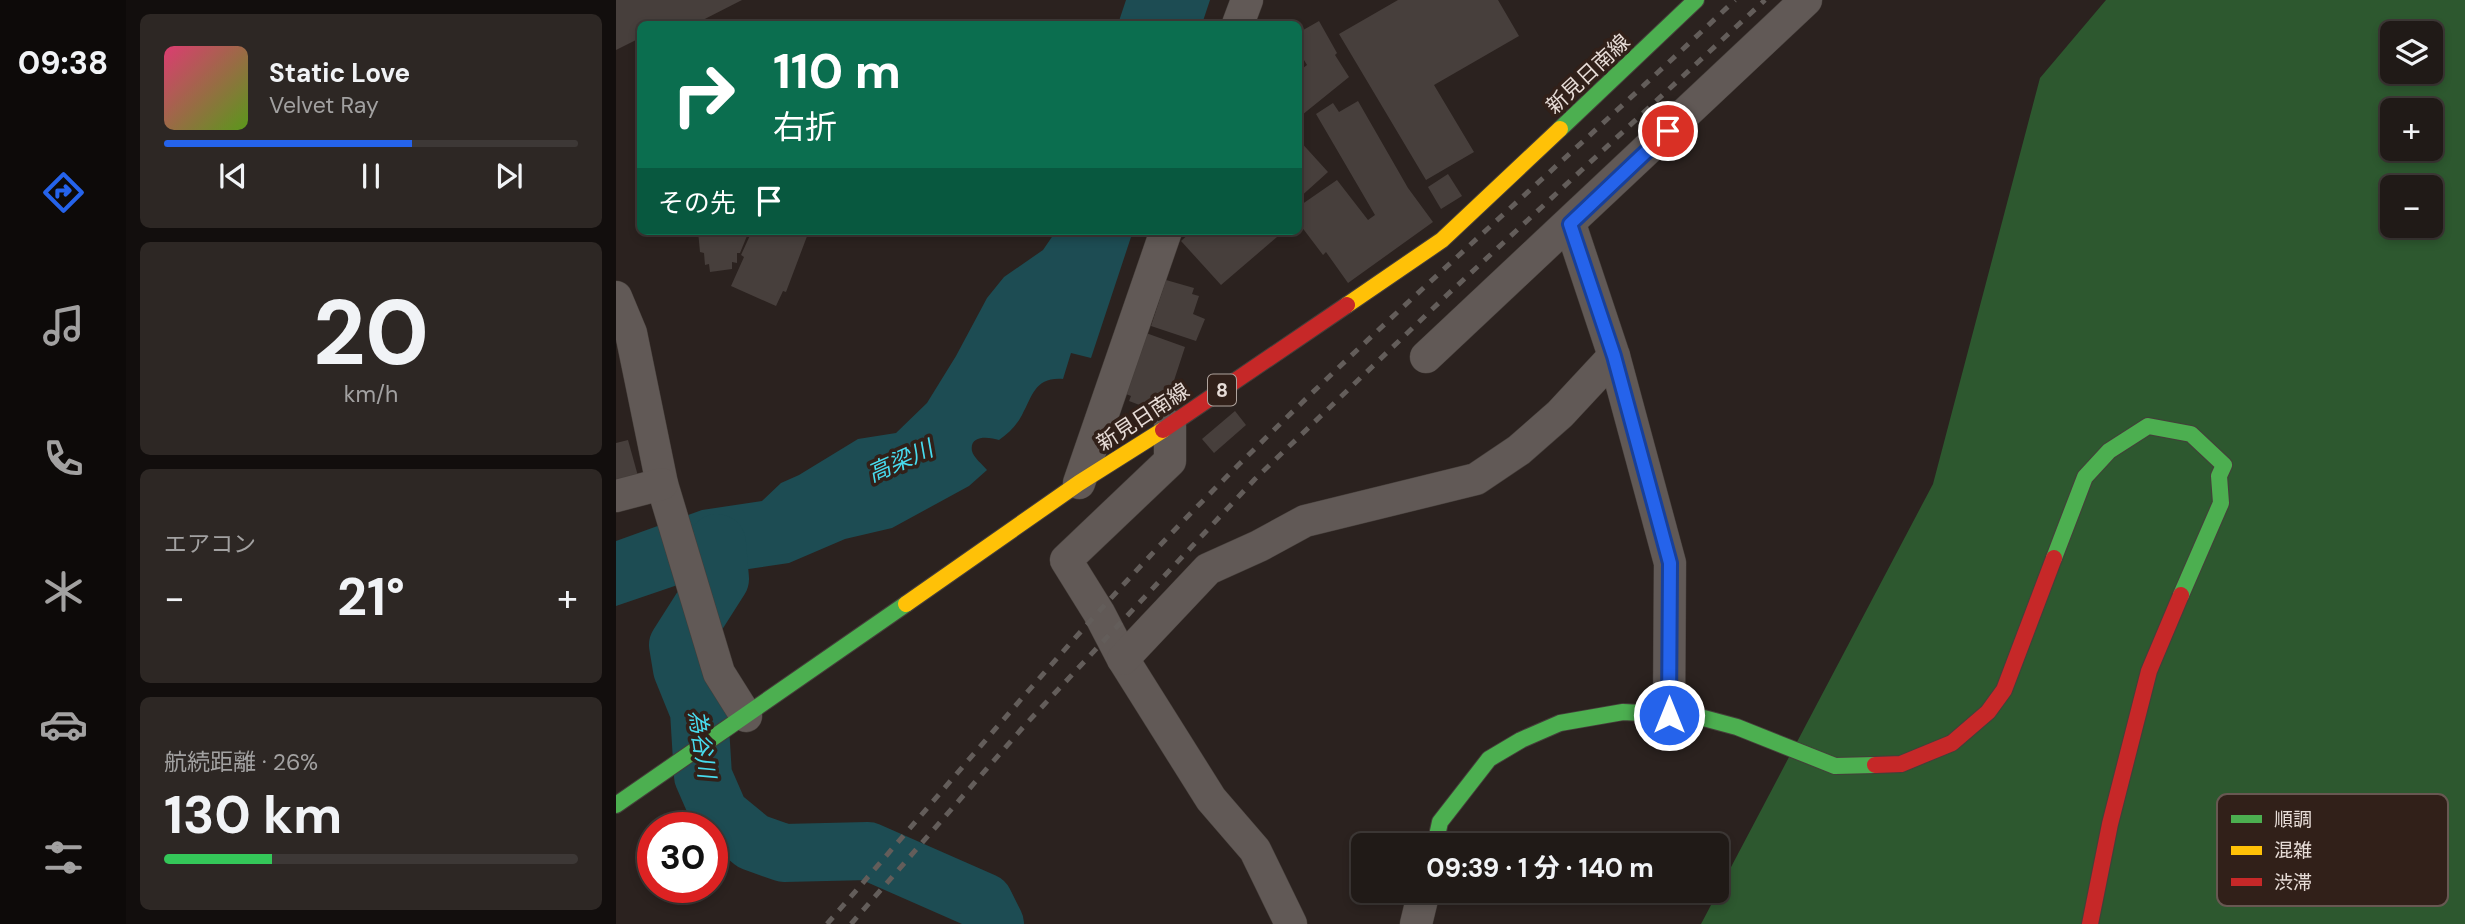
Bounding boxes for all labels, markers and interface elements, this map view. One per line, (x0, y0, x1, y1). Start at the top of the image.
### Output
map controls (2380, 21, 2443, 238)
button: layers (2380, 21, 2443, 84)
street label: 新見日南線 (1540, 28, 1636, 120)
text: 110 m (773, 39, 901, 103)
text: 09:38 (18, 42, 108, 84)
icon: right (658, 49, 749, 140)
text: Static Love (269, 56, 410, 90)
text: Velvet Ray (269, 90, 379, 120)
button: + (2380, 98, 2443, 161)
pin (1638, 101, 1698, 161)
text: 右折 (773, 106, 837, 148)
icon: arrive (1649, 112, 1687, 150)
icon: previous (214, 157, 252, 195)
icon: pause (352, 157, 390, 195)
icon: next (490, 157, 528, 195)
icon: directions (39, 168, 88, 217)
button: − (2380, 175, 2443, 238)
icon: arrive (750, 182, 788, 220)
text: その先 (658, 186, 736, 220)
text: 20 (313, 274, 429, 392)
icon: music (39, 301, 88, 350)
road number: 8 (1208, 374, 1236, 406)
street label: 新見日南線 (1091, 377, 1195, 457)
text: km/h (344, 379, 398, 409)
water label: 高梁川 (862, 432, 940, 489)
icon: phone (39, 434, 88, 483)
text: エアコン (164, 529, 256, 559)
text: 21° (337, 563, 405, 631)
icon: climate (39, 567, 88, 616)
text: − (164, 573, 185, 623)
text: + (557, 573, 578, 623)
position arrow (1632, 678, 1706, 752)
icon: car (39, 700, 88, 749)
water label: 為谷川 (682, 708, 723, 783)
text: 航続距離 · 26% (164, 747, 318, 777)
text: 130 km (164, 781, 342, 849)
legend (2217, 794, 2448, 906)
text: 順調 (2274, 807, 2312, 832)
speed limit sign: 30 (637, 812, 728, 903)
icon: filters (39, 833, 88, 882)
text: 混雑 (2274, 838, 2312, 863)
text: 09:39 · 1 分 · 140 m (1426, 851, 1654, 885)
text: 渋滞 (2274, 870, 2312, 895)

